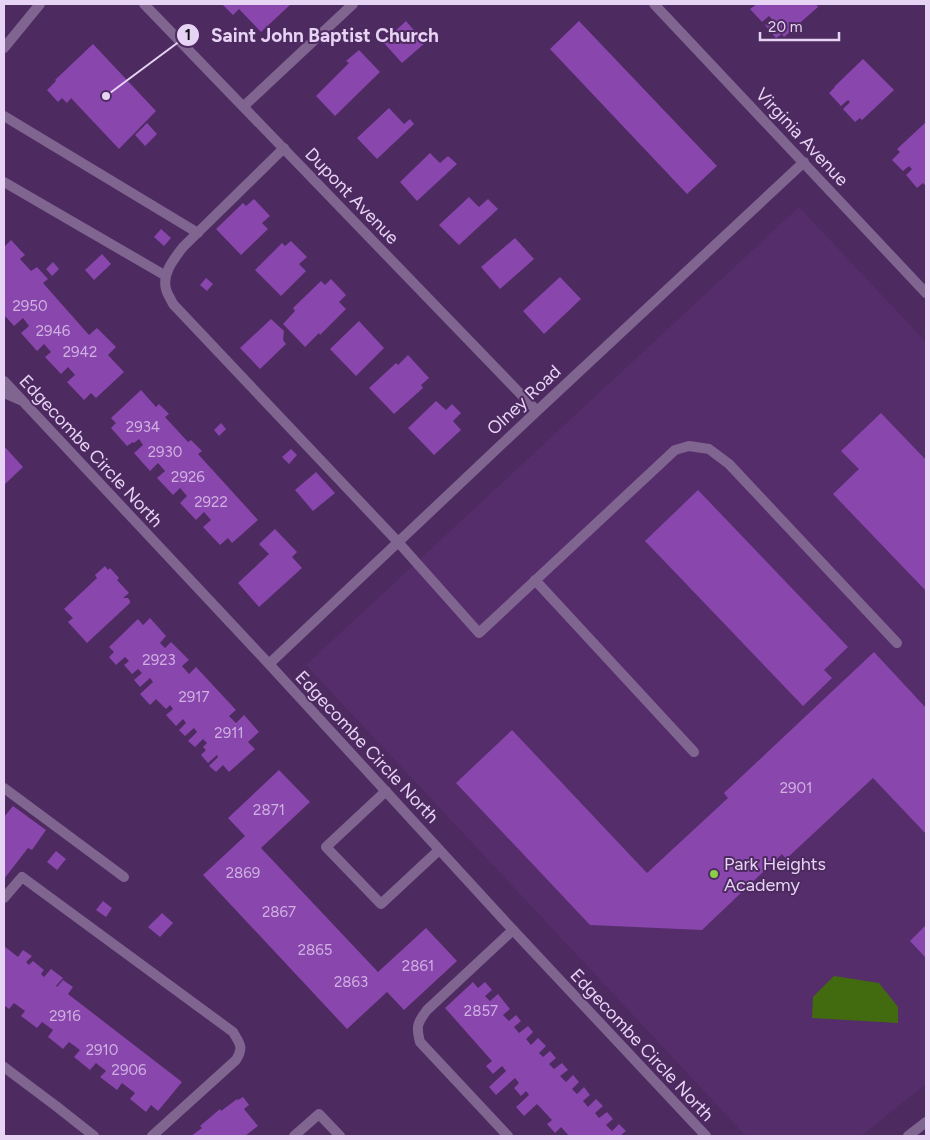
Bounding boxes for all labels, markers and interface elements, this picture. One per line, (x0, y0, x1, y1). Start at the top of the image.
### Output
scale bar (760, 10, 839, 42)
callout: Saint John Baptist Church (176, 18, 449, 52)
text: 20 m (768, 18, 802, 36)
text: Saint John Baptist Church (211, 24, 439, 47)
text: 1 (185, 26, 191, 44)
street label: Virginia Avenue (751, 83, 853, 191)
street label: Dupont Avenue (300, 143, 404, 249)
house number: 2950 (12, 297, 48, 315)
house number: 2946 (36, 322, 71, 340)
house number: 2942 (63, 343, 97, 361)
street label: Olney Road (483, 360, 565, 440)
street label: Edgecombe Circle North (15, 370, 167, 532)
house number: 2934 (126, 418, 160, 436)
house number: 2930 (148, 443, 182, 461)
house number: 2926 (171, 468, 205, 486)
house number: 2922 (194, 493, 228, 511)
house number: 2923 (142, 651, 176, 669)
street label: Edgecombe Circle North (291, 666, 443, 828)
house number: 2917 (178, 688, 210, 706)
house number: 2911 (214, 724, 244, 742)
house number: 2901 (780, 779, 812, 797)
house number: 2871 (253, 801, 285, 819)
place label: Park Heights Academy (724, 853, 826, 896)
house number: 2869 (226, 864, 260, 882)
marker: Park Heights Academy (708, 868, 720, 880)
house number: 2867 (262, 903, 296, 921)
house number: 2865 (298, 941, 332, 959)
house number: 2861 (402, 957, 434, 975)
street label: Edgecombe Circle North (566, 964, 718, 1126)
house number: 2863 (334, 973, 368, 991)
house number: 2857 (464, 1002, 498, 1020)
house number: 2916 (49, 1007, 81, 1025)
house number: 2910 (86, 1041, 118, 1059)
house number: 2906 (112, 1061, 147, 1079)

